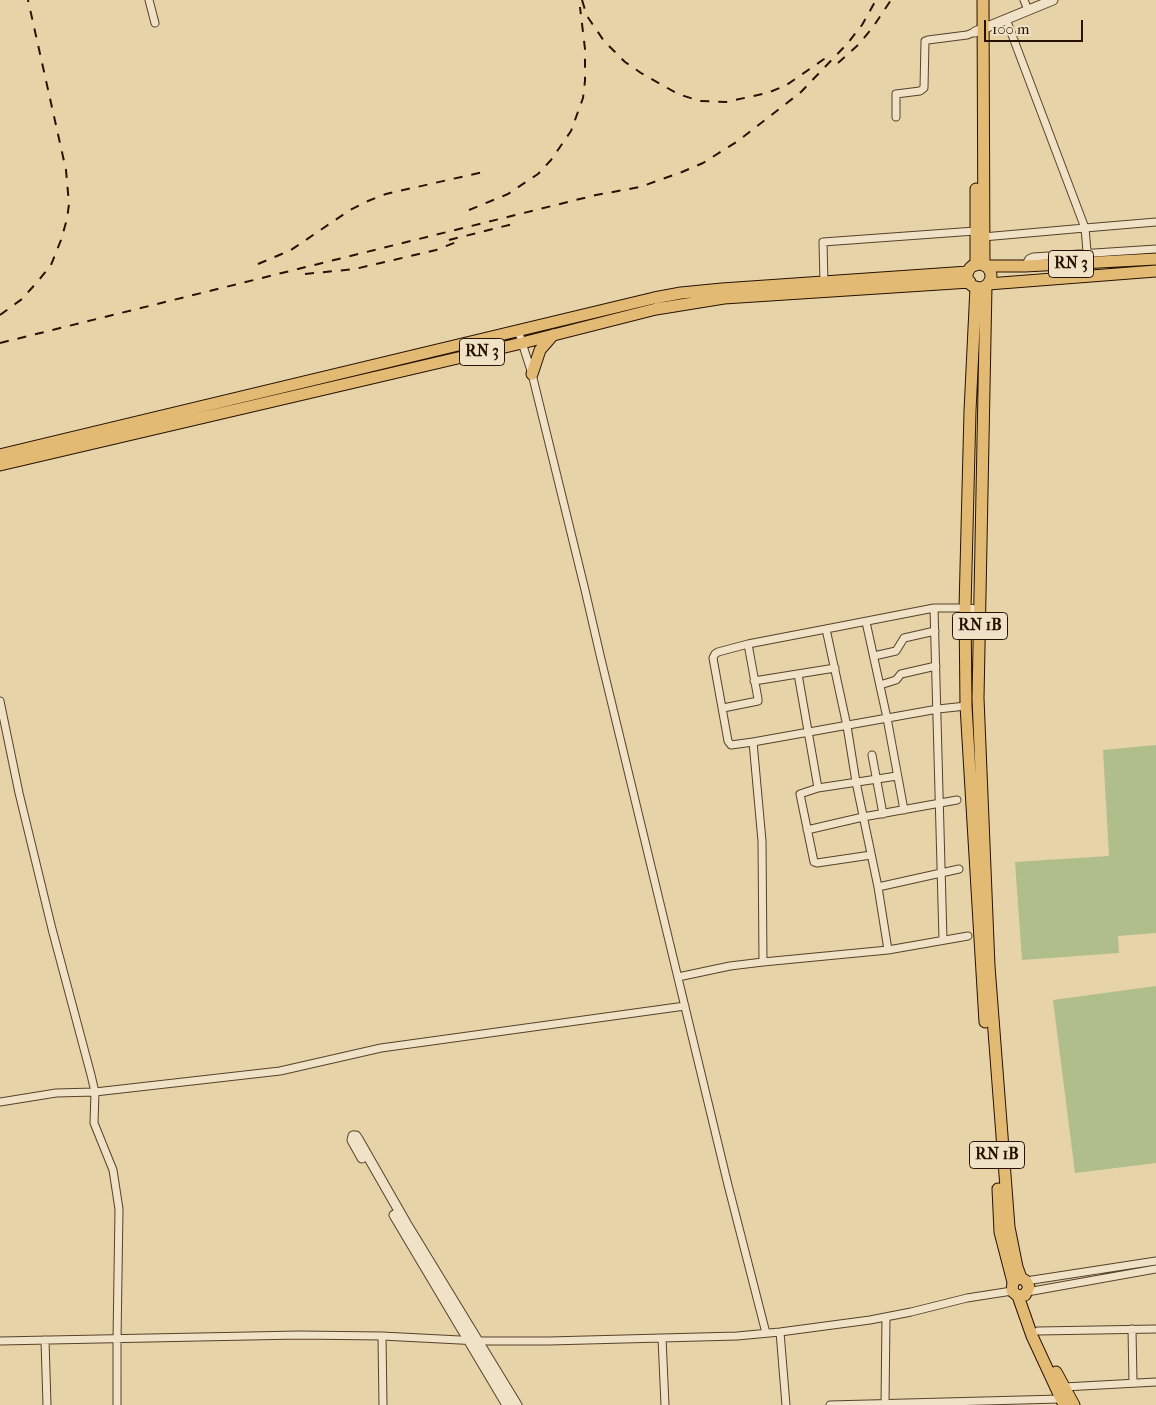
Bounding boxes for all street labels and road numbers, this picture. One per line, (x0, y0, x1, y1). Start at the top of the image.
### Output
road number: RN 3 (1048, 250, 1094, 278)
road number: RN 3 (460, 338, 504, 366)
road number: RN 1B (952, 612, 1008, 640)
road number: RN 1B (970, 1142, 1024, 1168)

